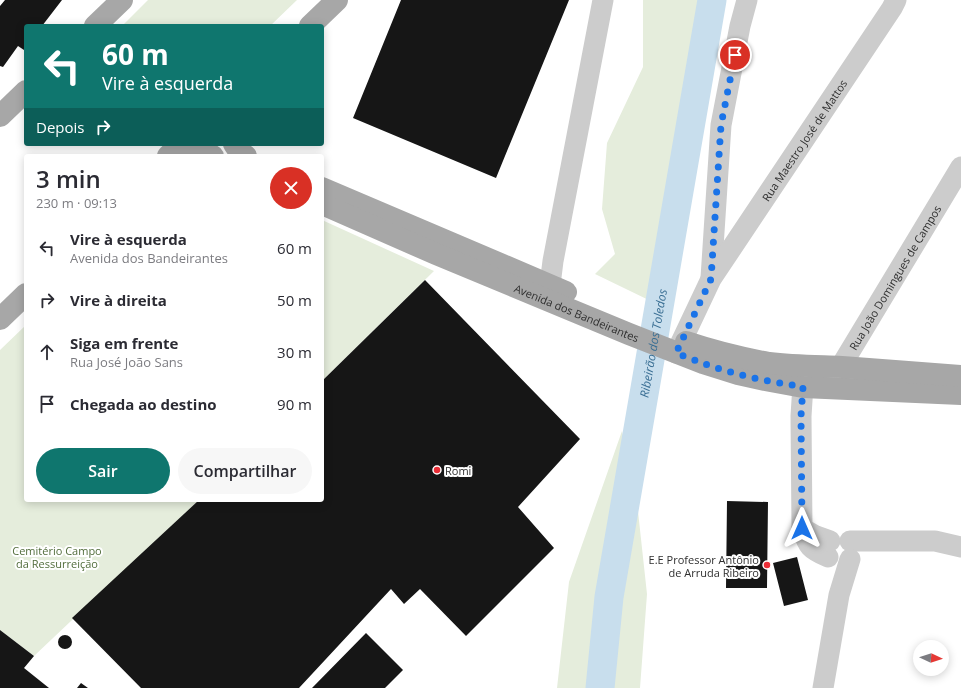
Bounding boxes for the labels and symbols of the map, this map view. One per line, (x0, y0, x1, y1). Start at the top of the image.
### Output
pin (718, 38, 752, 72)
street label: Rua Maestro José de Mattos (758, 76, 850, 204)
street label: Rua João Domingues de Campos (845, 202, 944, 353)
street label: Avenida dos Bandeirantes (512, 280, 642, 345)
water label: Ribeirão dos Toledos (635, 288, 671, 399)
place label: Romi (445, 463, 471, 478)
marker: Romi (432, 465, 442, 475)
position arrow (781, 507, 823, 549)
park label: Cemitério Campo da Ressurreição (12, 543, 102, 571)
place label: E.E Professor Antônio de Arruda Ribeiro (649, 552, 759, 580)
marker: E.E Professor Antônio de Arruda Ribeiro (762, 560, 772, 570)
north arrow (913, 640, 949, 676)

